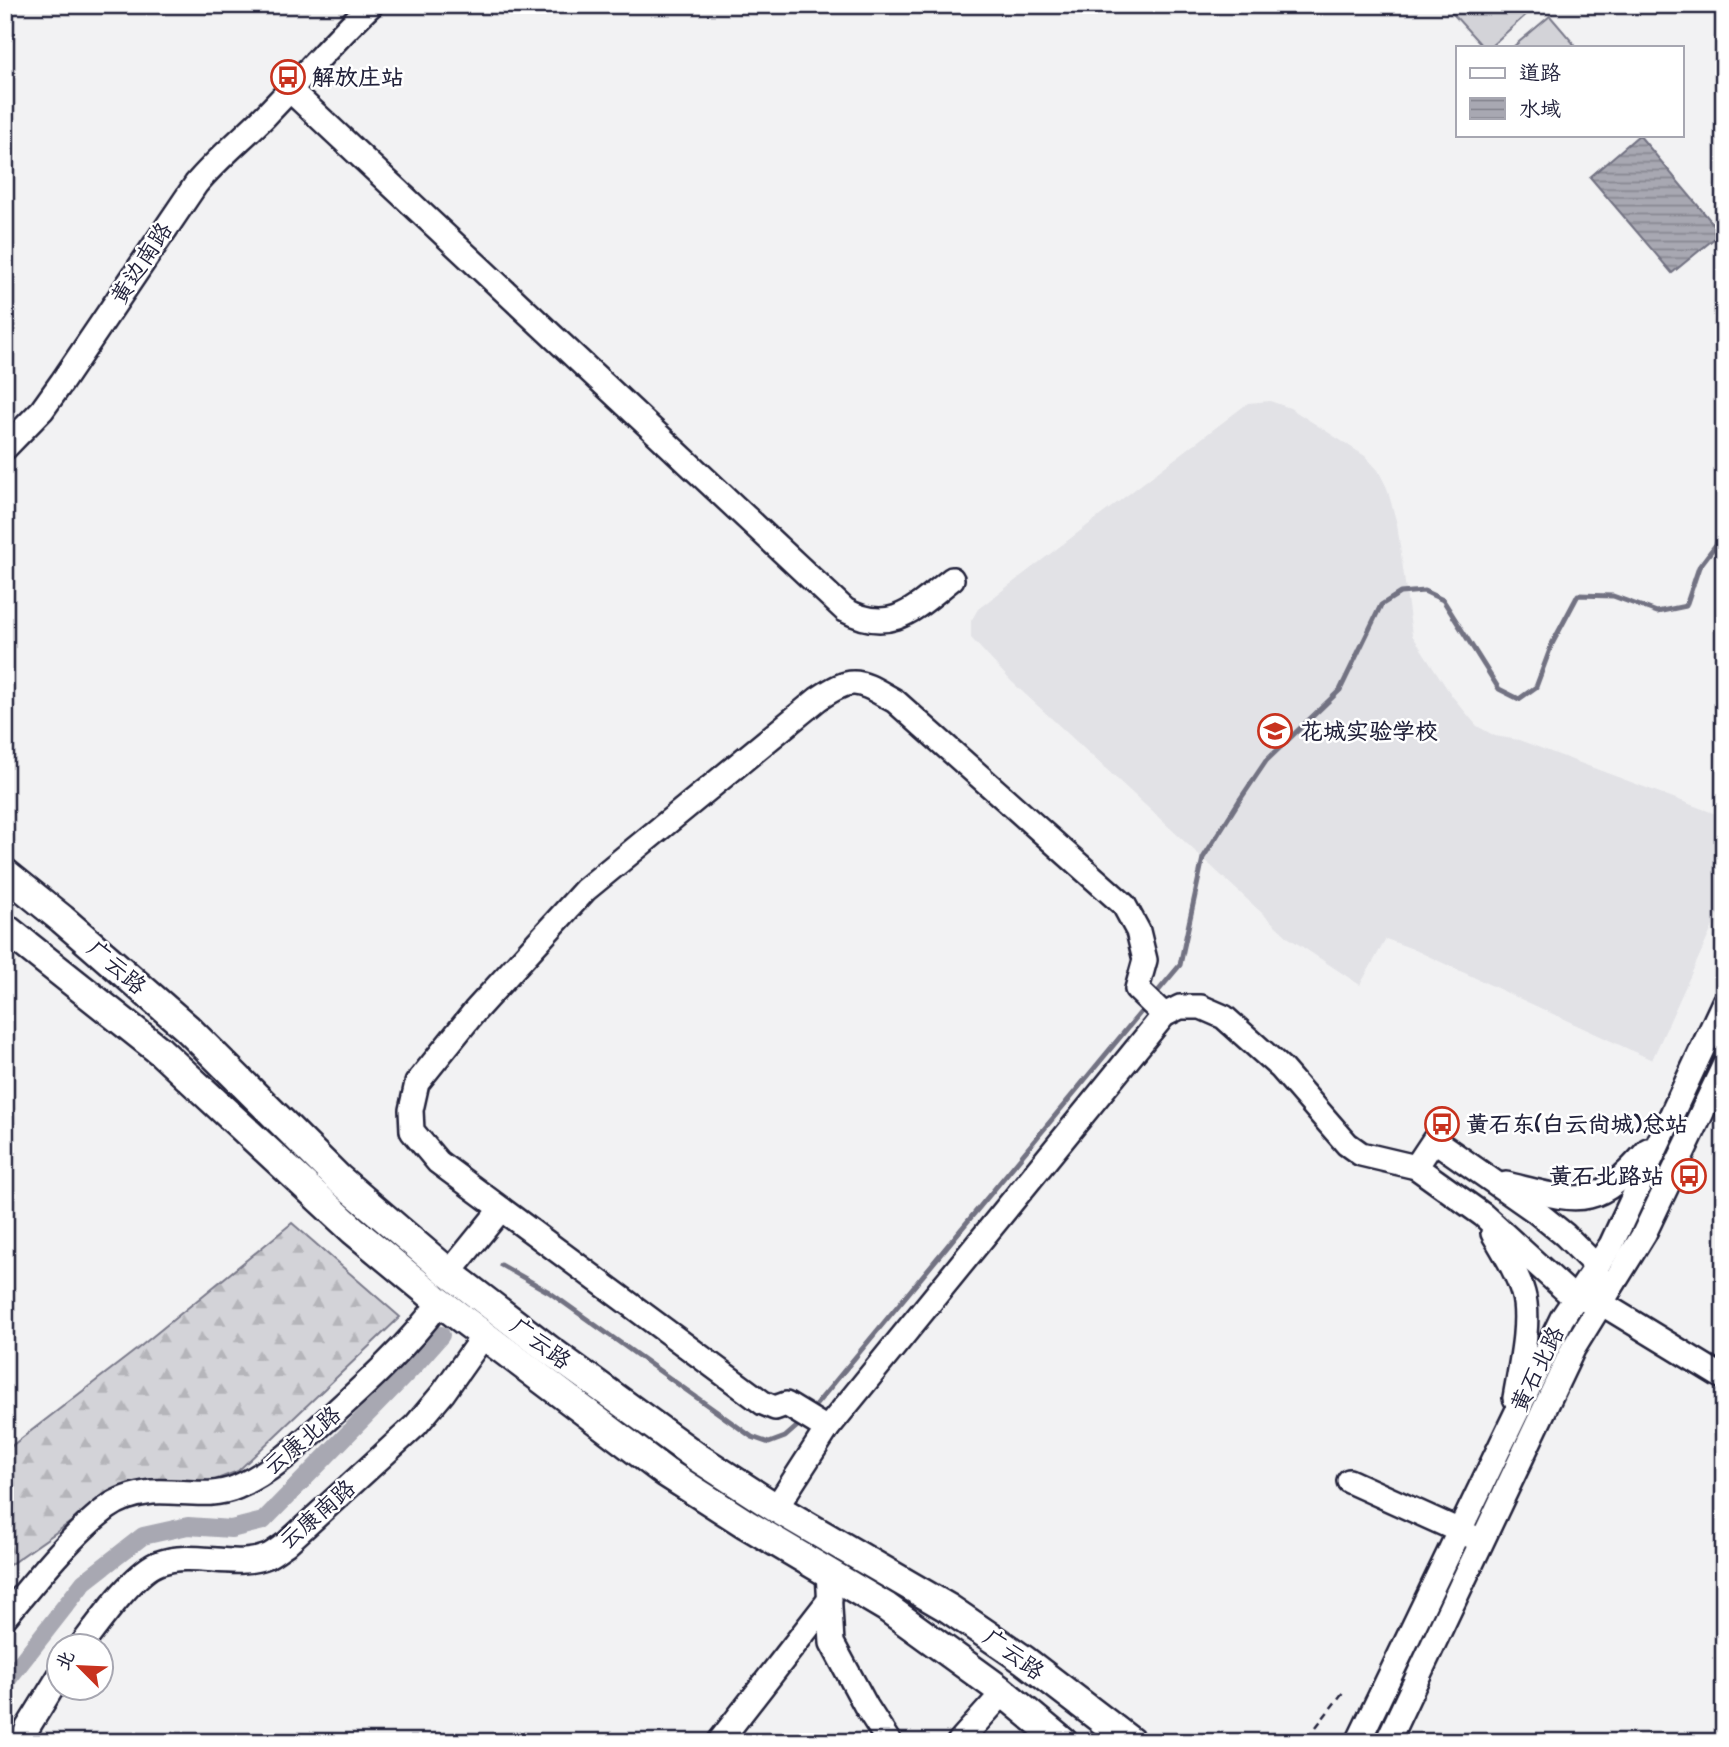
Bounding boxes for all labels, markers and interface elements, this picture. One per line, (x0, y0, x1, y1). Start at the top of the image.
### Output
legend (1456, 46, 1684, 136)
bus stop icon: 解放庄站 (269, 58, 307, 96)
text: 道路 (1519, 59, 1561, 88)
place label: 解放庄站 (312, 62, 404, 94)
text: 水域 (1519, 95, 1561, 124)
street label: 黄边南路 (103, 216, 180, 311)
school or university icon: 花城实验学校 (1256, 712, 1294, 750)
place label: 花城实验学校 (1300, 716, 1438, 748)
street label: 广云路 (80, 933, 153, 1002)
bus stop icon: 黄石东(白云尚城)总站 (1423, 1105, 1461, 1143)
place label: 黄石东(白云尚城)总站 (1466, 1109, 1688, 1141)
bus stop icon: 黄石北路站 (1670, 1157, 1708, 1195)
place label: 黄石北路站 (1549, 1161, 1664, 1193)
street label: 广云路 (503, 1310, 578, 1377)
street label: 黄石北路 (1503, 1321, 1572, 1418)
street label: 云康北路 (257, 1399, 348, 1483)
street label: 云康南路 (272, 1473, 363, 1557)
street label: 广云路 (976, 1622, 1051, 1688)
north arrow (46, 1632, 116, 1702)
text: 北 (50, 1647, 82, 1675)

